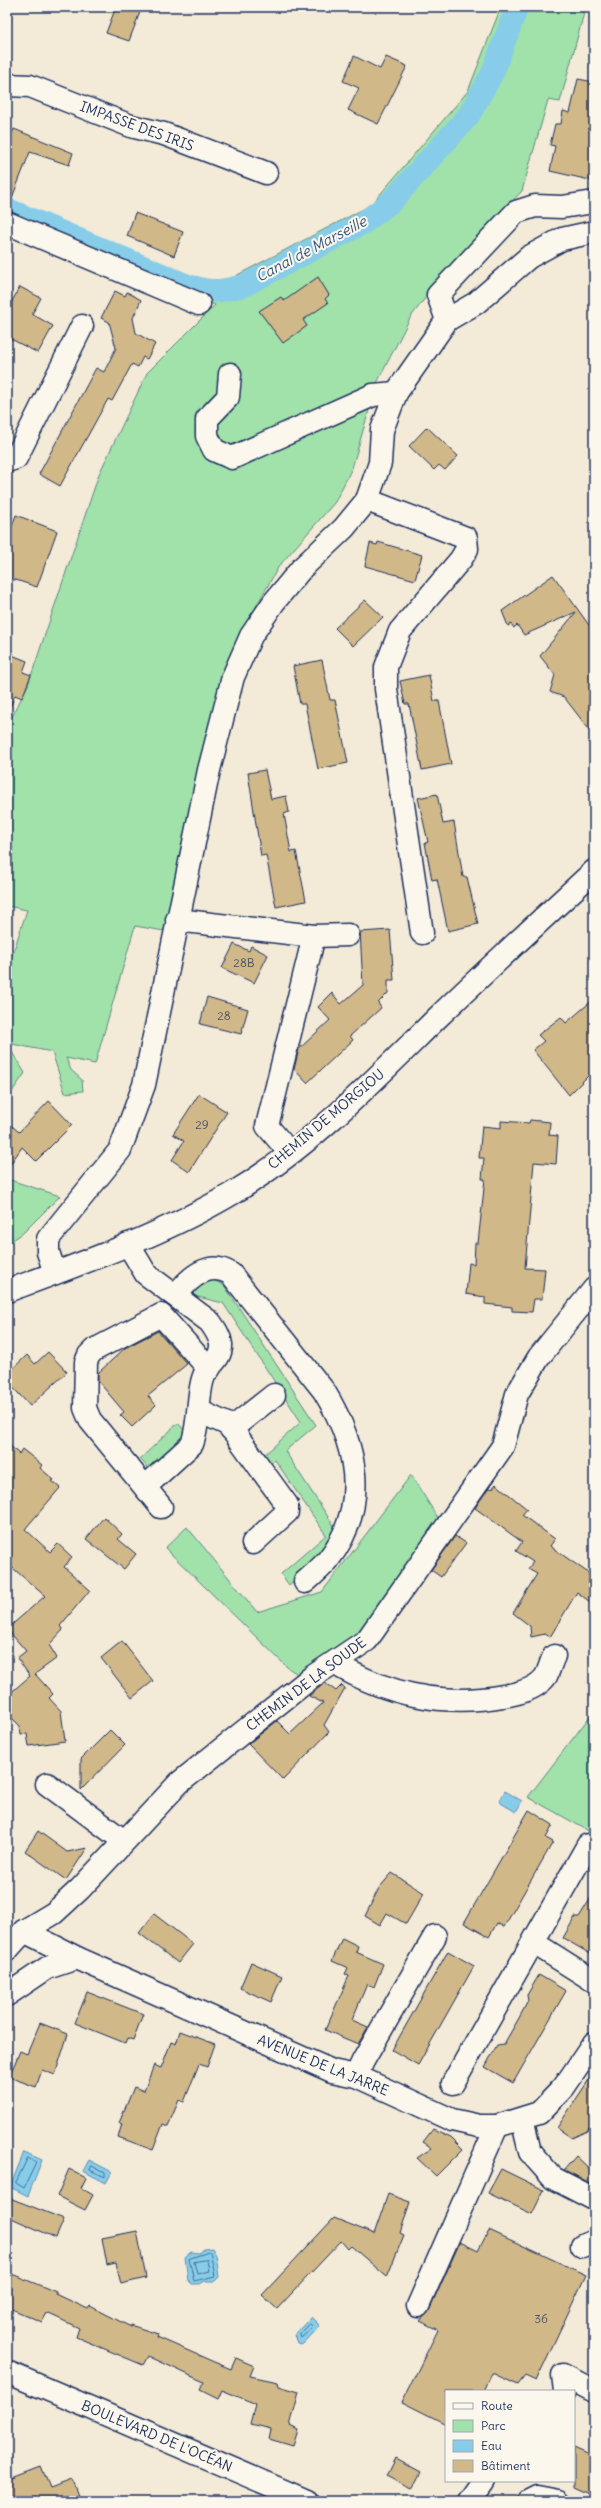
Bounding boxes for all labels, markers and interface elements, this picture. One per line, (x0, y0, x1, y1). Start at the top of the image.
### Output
street label: IMPASSE DES IRIS (78, 97, 197, 155)
water label: Canal de Marseille (252, 211, 370, 286)
house number: 28B (233, 955, 255, 970)
house number: 28 (217, 1008, 231, 1023)
street label: CHEMIN DE MORGIOU (264, 1065, 388, 1173)
house number: 29 (195, 1117, 209, 1132)
street label: CHEMIN DE LA SOUDE (242, 1633, 370, 1735)
street label: AVENUE DE LA JARRE (255, 2030, 391, 2100)
house number: 36 (534, 2311, 548, 2326)
legend (445, 2390, 575, 2482)
street label: BOULEVARD DE L'OCÉAN (79, 2396, 235, 2476)
text: Route (481, 2398, 513, 2413)
text: Parc (481, 2418, 506, 2433)
text: Eau (481, 2438, 502, 2453)
text: Bâtiment (481, 2458, 530, 2473)

